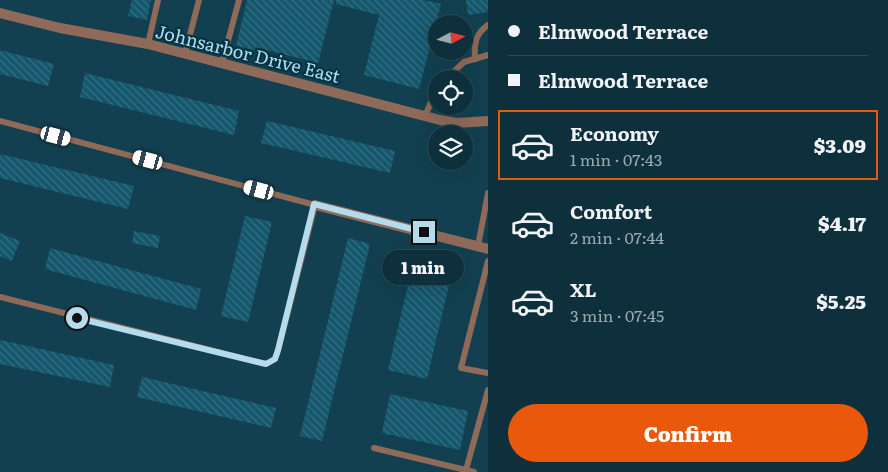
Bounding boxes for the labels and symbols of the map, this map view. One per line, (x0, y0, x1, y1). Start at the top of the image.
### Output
north arrow (428, 15, 472, 60)
street label: Johnsarbor Drive East (153, 17, 344, 89)
car (39, 125, 72, 147)
car (131, 149, 164, 171)
car (242, 179, 275, 201)
route end (413, 221, 435, 243)
callout: 1 min (383, 250, 465, 284)
route start (66, 307, 88, 329)

